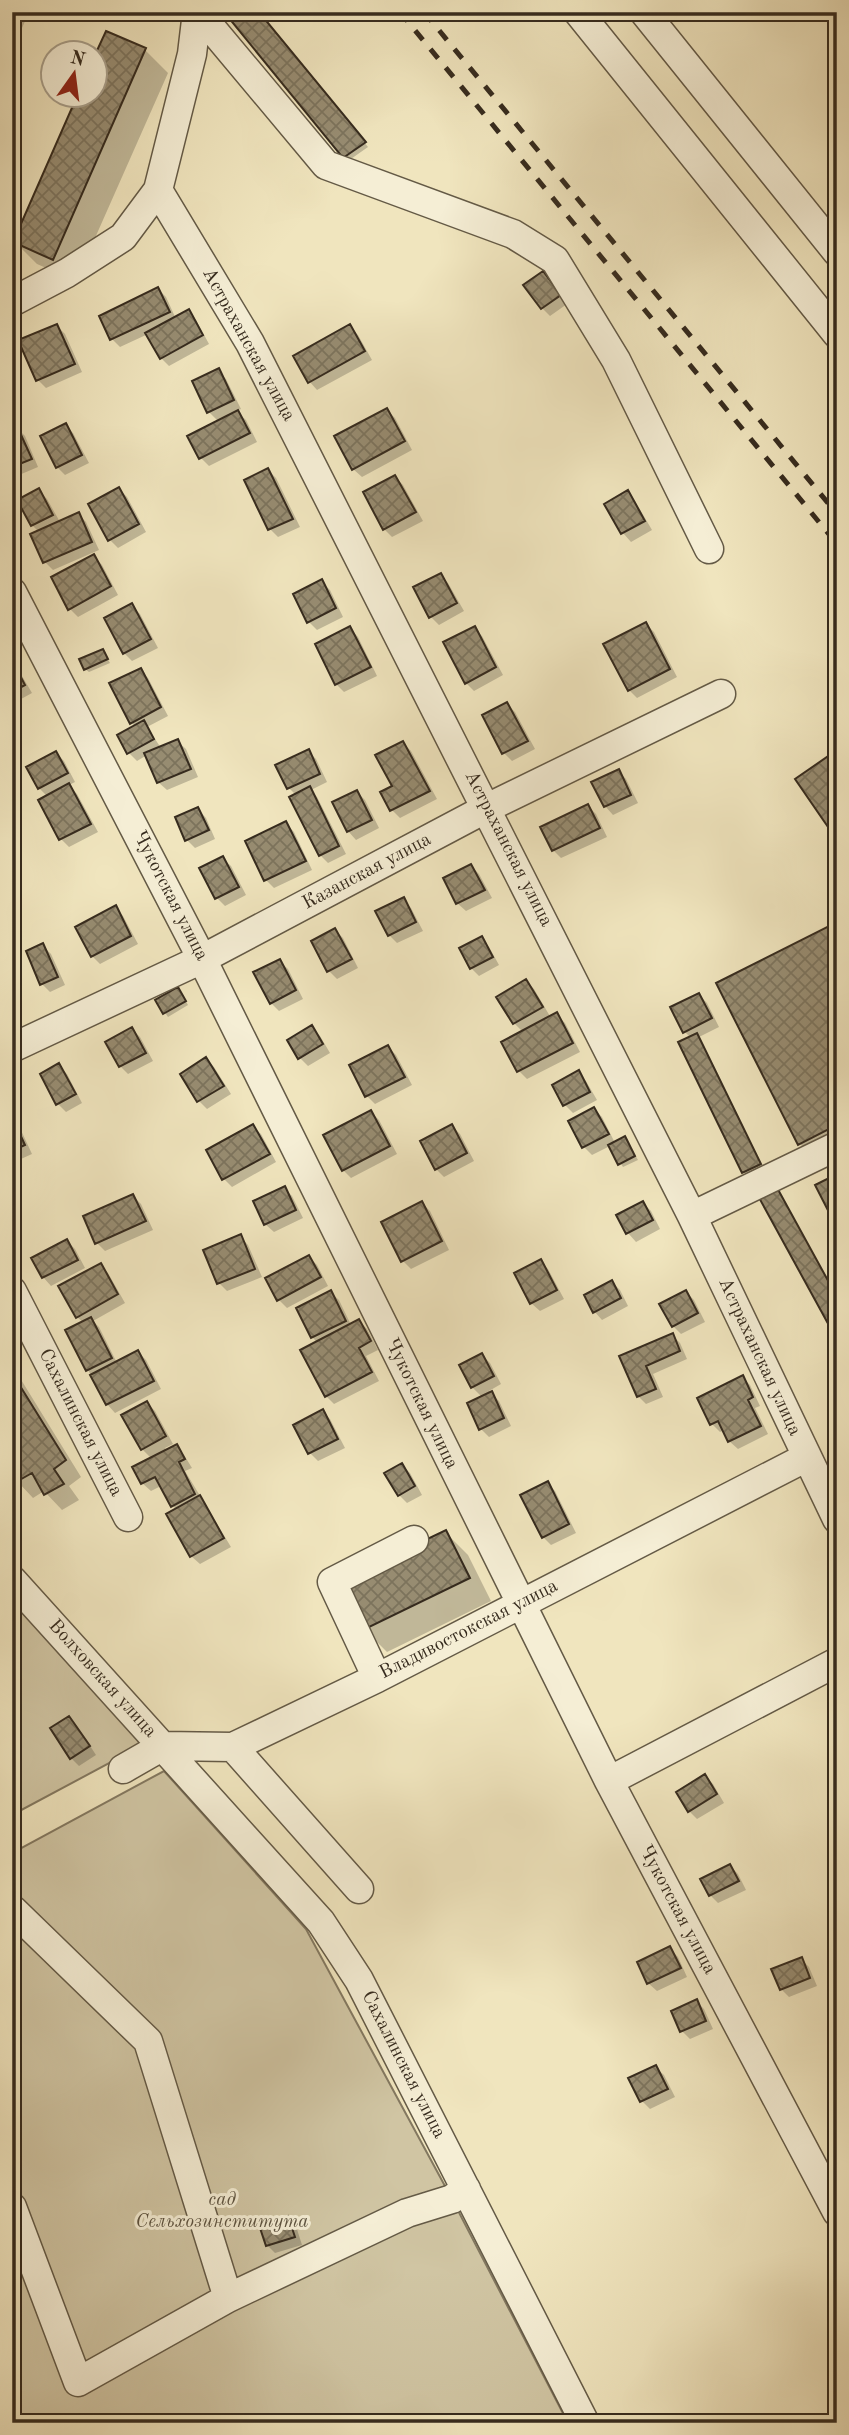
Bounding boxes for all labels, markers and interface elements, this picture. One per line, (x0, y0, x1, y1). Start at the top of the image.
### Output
north arrow (38, 38, 108, 108)
text: N (68, 49, 87, 71)
street label: Астраханская улица (198, 265, 298, 425)
street label: Астраханская улица (461, 768, 556, 930)
street label: Чукотская улица (129, 828, 211, 965)
street label: Казанская улица (300, 830, 435, 914)
street label: Астраханская улица (714, 1275, 804, 1439)
street label: Чукотская улица (381, 1336, 461, 1473)
street label: Сахалинская улица (35, 1346, 126, 1500)
street label: Владивостокская улица (377, 1576, 562, 1683)
street label: Волховская улица (44, 1617, 160, 1742)
street label: Чукотская улица (635, 1842, 719, 1978)
street label: Сахалинская улица (358, 1988, 449, 2142)
park label: сад Сельхозинститута (136, 2191, 308, 2232)

